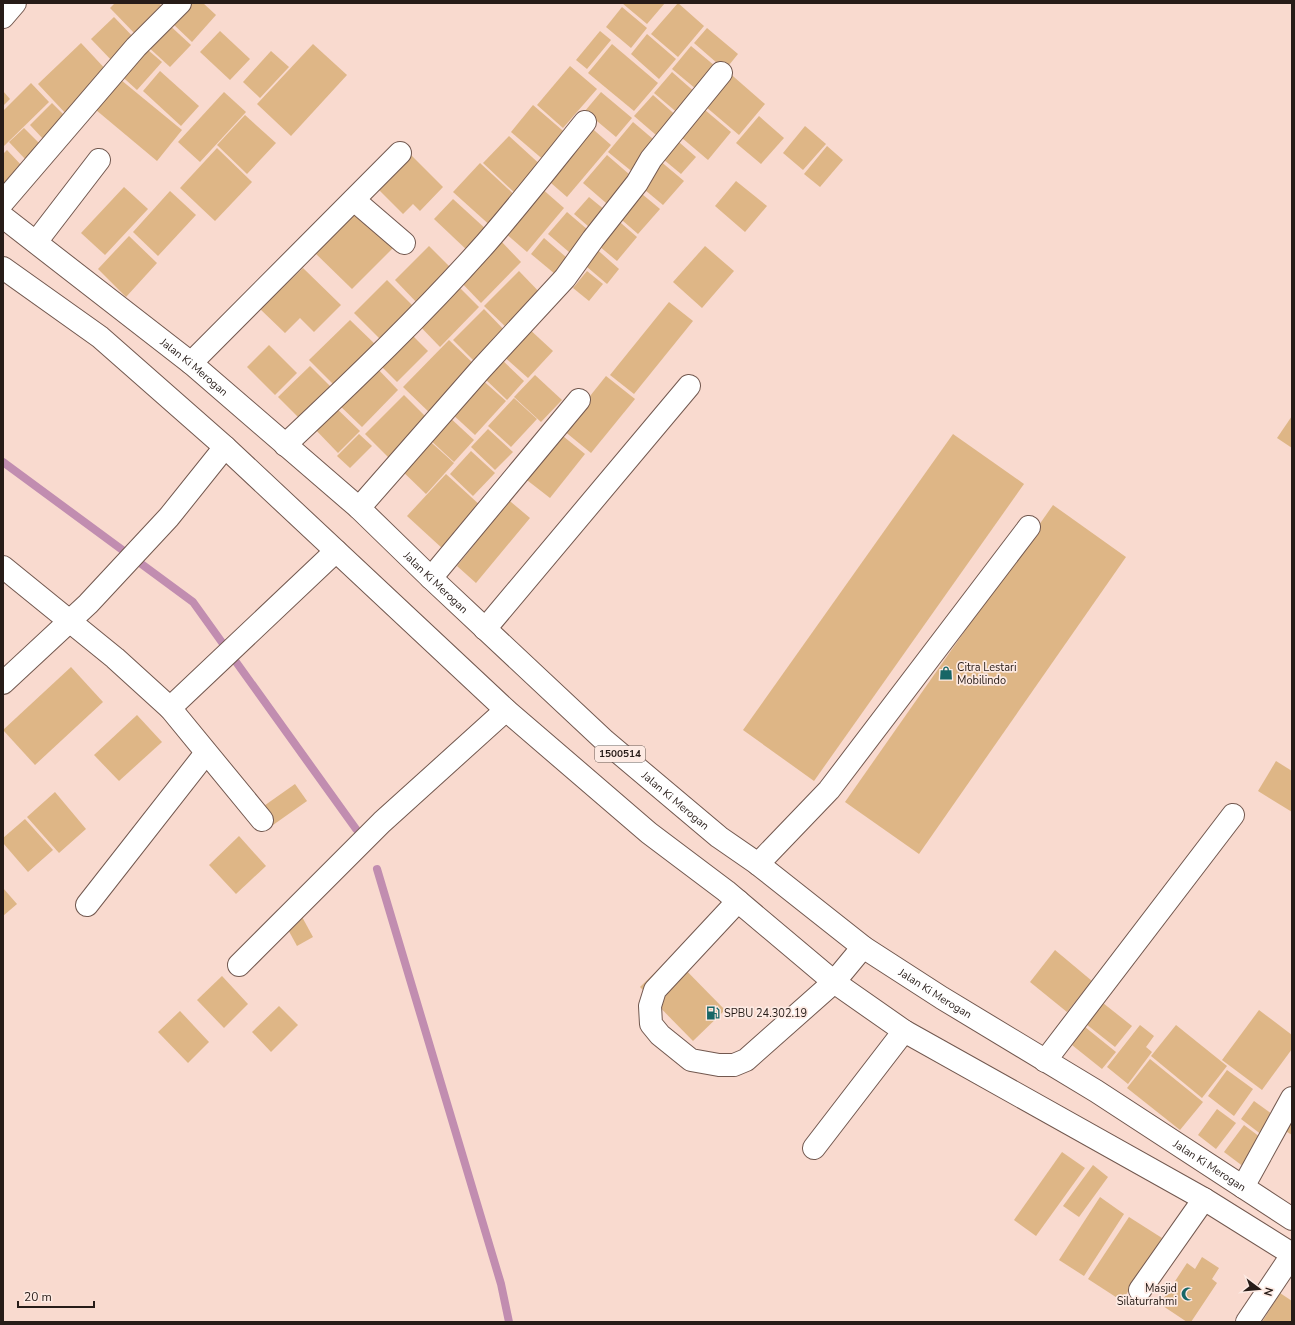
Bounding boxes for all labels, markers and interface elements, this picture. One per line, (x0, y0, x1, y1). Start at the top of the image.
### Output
street label: Jalan Ki Merogan (156, 334, 231, 399)
street label: Jalan Ki Merogan (400, 547, 472, 617)
place label: Citra Lestari Mobilindo (957, 660, 1017, 688)
shop icon: Citra Lestari Mobilindo (938, 665, 954, 681)
road number: 1500514 (595, 746, 645, 762)
street label: Jalan Ki Merogan (638, 767, 712, 833)
street label: Jalan Ki Merogan (895, 964, 975, 1022)
fuel station icon: SPBU 24.302.19 (705, 1005, 721, 1021)
place label: SPBU 24.302.19 (724, 1006, 807, 1021)
street label: Jalan Ki Merogan (1170, 1136, 1249, 1194)
north arrow (1239, 1269, 1279, 1309)
place label: Masjid Silaturrahmi (1117, 1281, 1177, 1309)
scale bar (18, 1283, 94, 1309)
mosque icon: Masjid Silaturrahmi (1180, 1286, 1196, 1302)
text: N (1260, 1286, 1276, 1298)
text: 20 m (24, 1289, 52, 1305)

